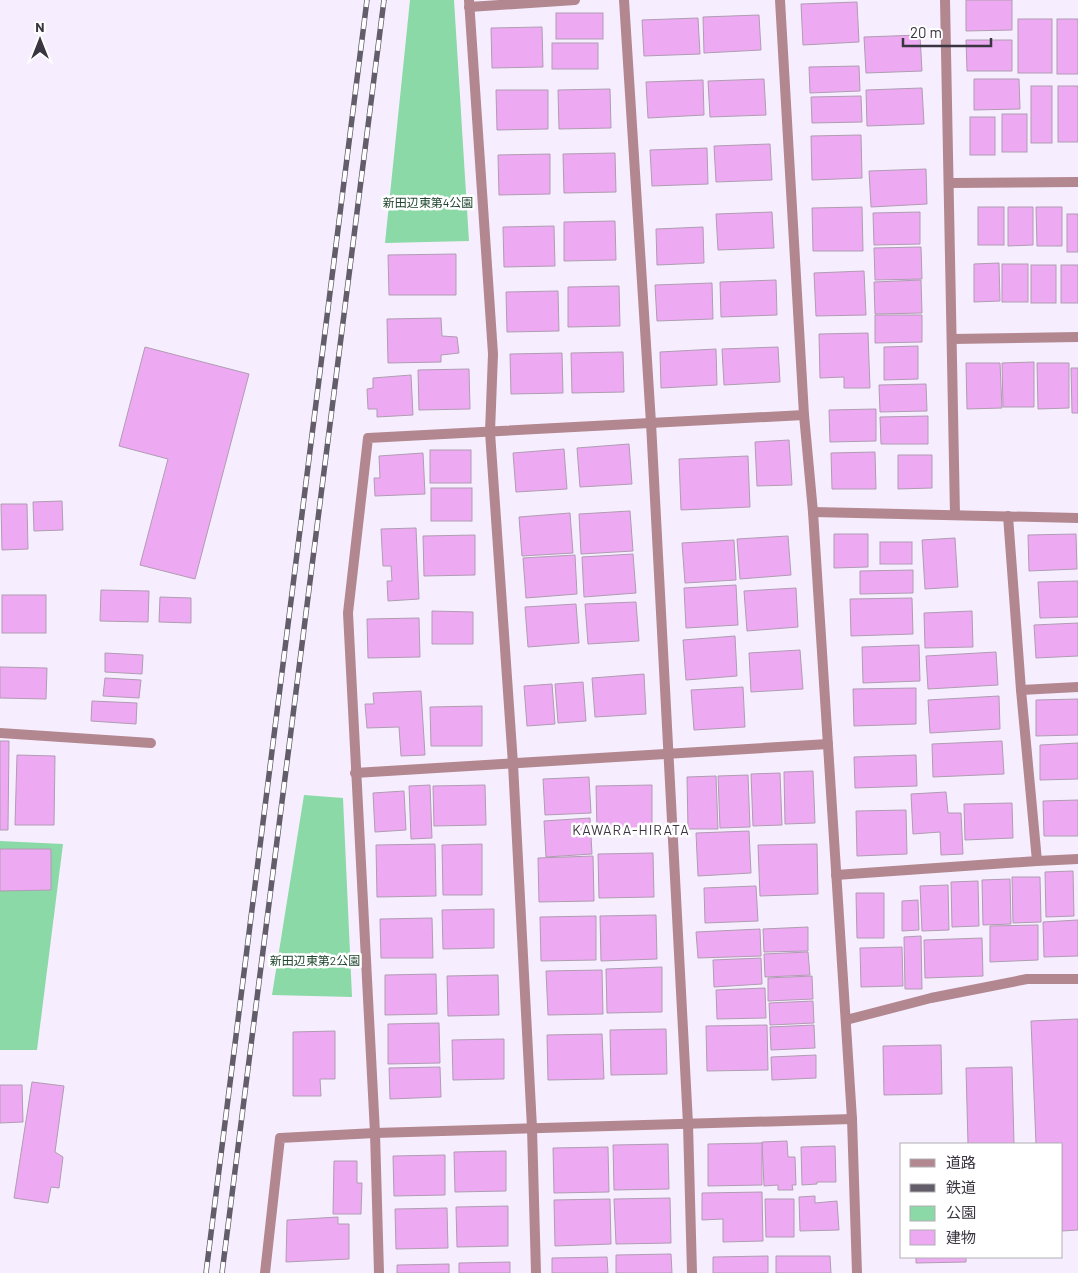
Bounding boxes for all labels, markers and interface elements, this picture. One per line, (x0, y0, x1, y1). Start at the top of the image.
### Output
north arrow (15, 15, 65, 65)
scale bar (903, 15, 990, 47)
text: N (35, 18, 45, 35)
text: 20 m (910, 23, 942, 41)
park label: 新田辺東第4公園 (383, 195, 473, 209)
district label: KAWARA-HIRATA (572, 821, 690, 838)
park label: 新田辺東第2公園 (270, 953, 360, 967)
legend (900, 1143, 1063, 1258)
text: 道路 (946, 1153, 976, 1171)
text: 鉄道 (946, 1178, 976, 1196)
text: 公園 (946, 1203, 976, 1221)
text: 建物 (946, 1228, 976, 1246)

